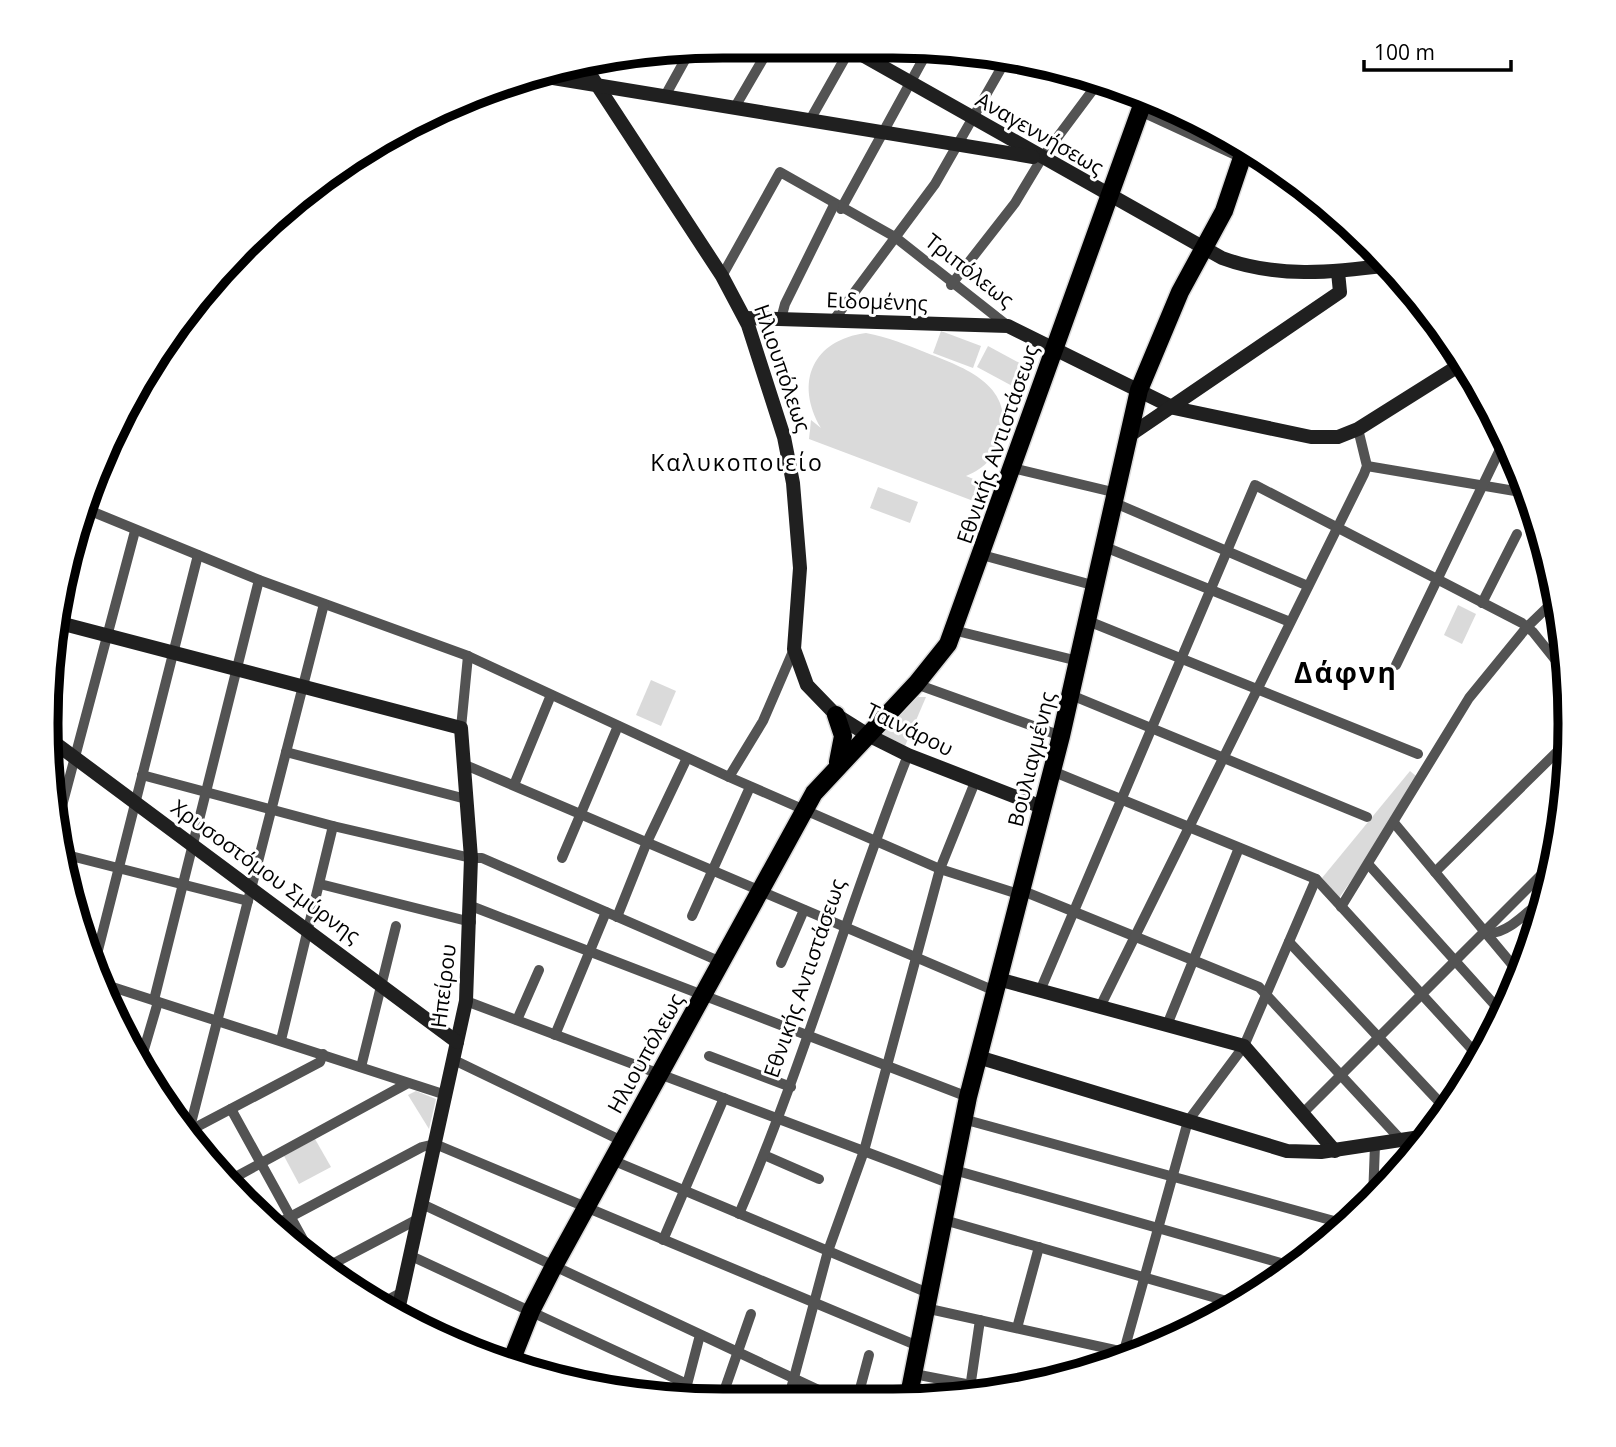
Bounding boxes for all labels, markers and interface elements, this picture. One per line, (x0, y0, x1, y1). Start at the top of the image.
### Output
scale bar (1364, 28, 1511, 72)
text: 100 m (1374, 38, 1435, 66)
street label: Αναγεννήσεως (971, 85, 1109, 181)
street label: Τριπόλεως (920, 227, 1020, 313)
street label: Ειδομένης (826, 285, 928, 317)
street label: Ηλιουπόλεως (748, 300, 818, 436)
street label: Εθνικής Αντιστάσεως (950, 341, 1044, 547)
district label: Καλυκοποιείο (650, 446, 824, 478)
district label: Δάφνη (1294, 653, 1398, 691)
street label: Βουλιαγμένης (1001, 689, 1061, 829)
street label: Ταινάρου (862, 696, 958, 762)
street label: Χρυσοστόμου Σμύρνης (166, 793, 366, 949)
street label: Εθνικής Αντιστάσεως (757, 875, 851, 1081)
street label: Ηπείρου (424, 942, 462, 1030)
street label: Ηλιουπόλεως (600, 988, 690, 1118)

